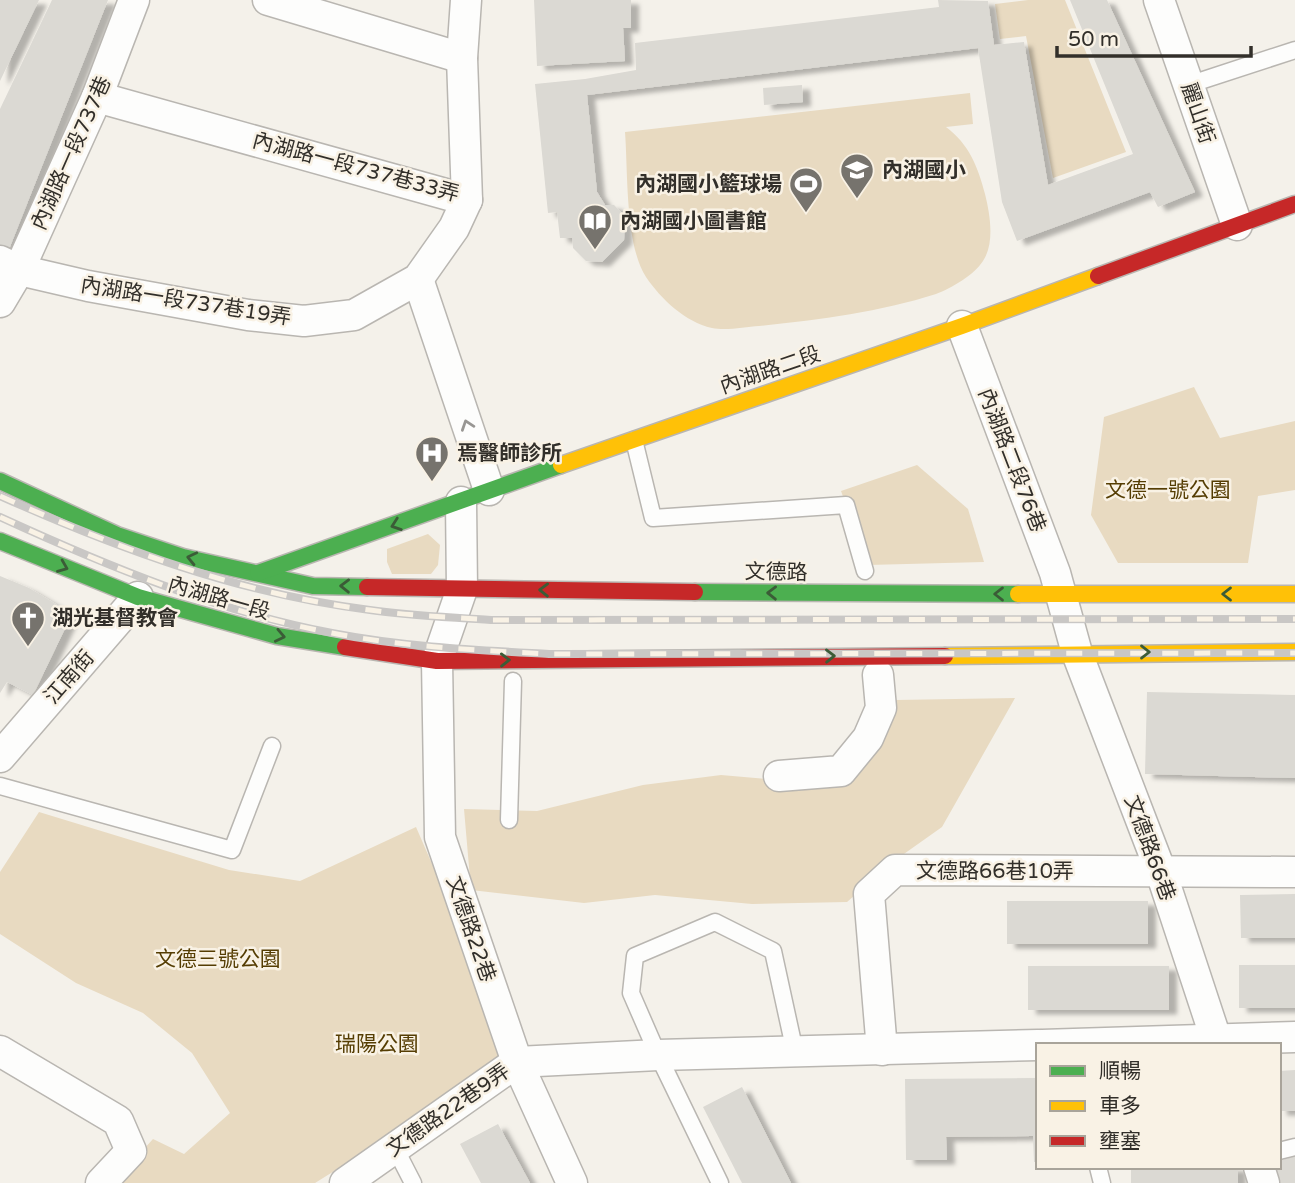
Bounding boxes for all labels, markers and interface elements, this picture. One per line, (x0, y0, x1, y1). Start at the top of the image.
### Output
scale bar (1057, 14, 1251, 58)
text: 50 m (1068, 27, 1119, 52)
street label: 內湖路一段737巷 (26, 72, 117, 234)
street label: 麗山街 (1175, 79, 1220, 147)
street label: 內湖路一段737巷33弄 (250, 128, 462, 207)
school or university icon: 內湖國小 (838, 151, 876, 200)
place label: 內湖國小 (882, 158, 966, 183)
sports icon: 內湖國小籃球場 (787, 165, 825, 214)
place label: 內湖國小籃球場 (635, 172, 782, 197)
library icon: 內湖國小圖書館 (576, 202, 614, 251)
place label: 內湖國小圖書館 (620, 209, 767, 234)
street label: 內湖路一段737巷19弄 (79, 272, 293, 330)
street label: 內湖路二段 (716, 342, 824, 399)
street label: 內湖路二段76巷 (973, 385, 1051, 536)
one-way arrow (461, 420, 476, 432)
hospital icon: 焉醫師診所 (413, 434, 451, 483)
place label: 焉醫師診所 (457, 441, 562, 466)
park label: 文德一號公園 (1105, 478, 1231, 503)
one-way arrow (391, 517, 403, 531)
one-way arrow (186, 552, 198, 567)
one-way arrow (56, 559, 69, 573)
street label: 文德路 (744, 559, 808, 586)
street label: 內湖路一段 (165, 572, 273, 625)
one-way arrow (339, 579, 350, 594)
one-way arrow (539, 582, 549, 598)
one-way arrow (766, 585, 777, 601)
one-way arrow (994, 586, 1004, 602)
one-way arrow (1221, 586, 1232, 602)
church icon: 湖光基督教會 (9, 599, 47, 648)
place label: 湖光基督教會 (52, 606, 178, 631)
one-way arrow (274, 628, 286, 643)
one-way arrow (1140, 644, 1151, 660)
street label: 江南街 (39, 645, 99, 709)
one-way arrow (825, 649, 836, 664)
one-way arrow (500, 652, 511, 668)
street label: 文德路66巷 (1119, 792, 1180, 904)
street label: 文德路66巷10弄 (916, 859, 1074, 884)
street label: 文德路22巷 (441, 873, 500, 985)
park label: 文德三號公園 (155, 947, 281, 972)
park label: 瑞陽公園 (335, 1032, 419, 1057)
legend (1036, 1043, 1281, 1169)
street label: 文德路22巷9弄 (382, 1059, 515, 1162)
text: 順暢 (1099, 1059, 1141, 1084)
text: 車多 (1099, 1094, 1141, 1119)
text: 壅塞 (1099, 1129, 1141, 1154)

